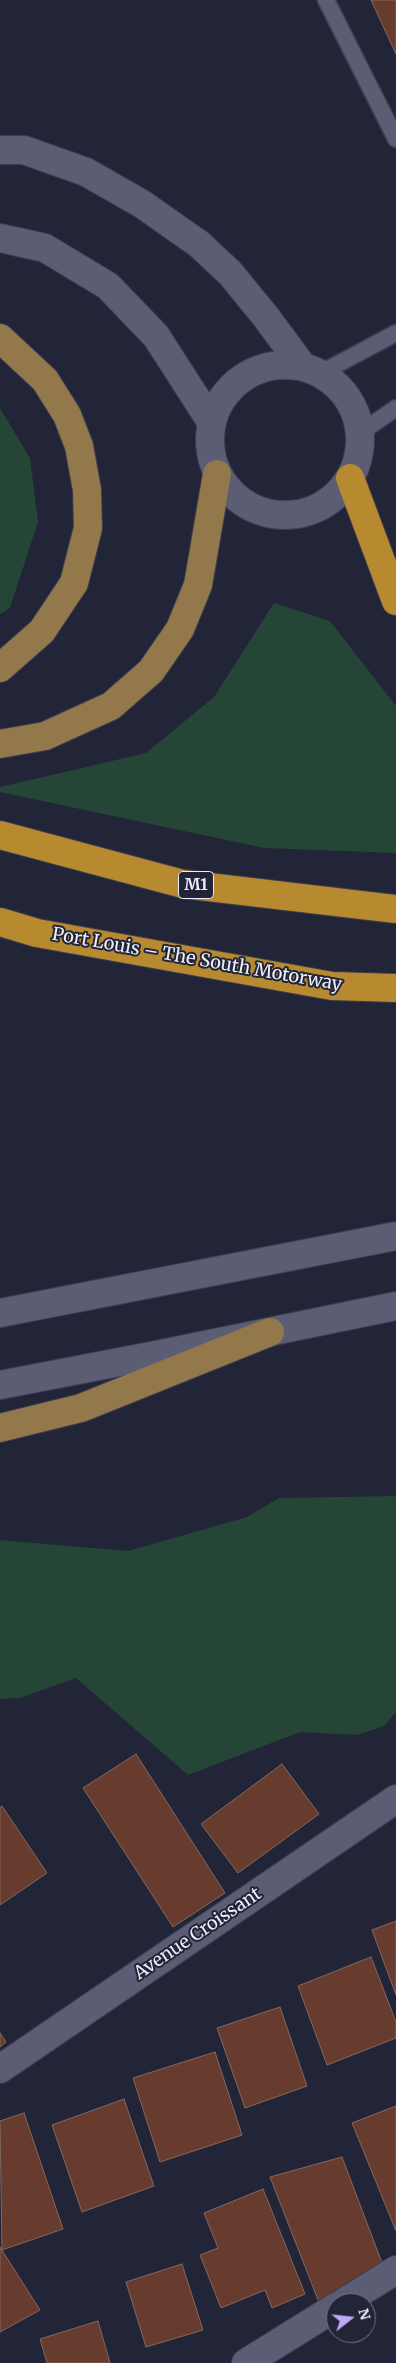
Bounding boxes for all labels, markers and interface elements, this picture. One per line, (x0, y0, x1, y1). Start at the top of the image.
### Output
road number: M1 (178, 872, 214, 898)
street label: Port Louis – The South Motorway (50, 924, 344, 996)
street label: Avenue Croissant (130, 1883, 266, 1985)
north arrow (326, 2293, 376, 2343)
text: N (354, 2306, 375, 2322)

